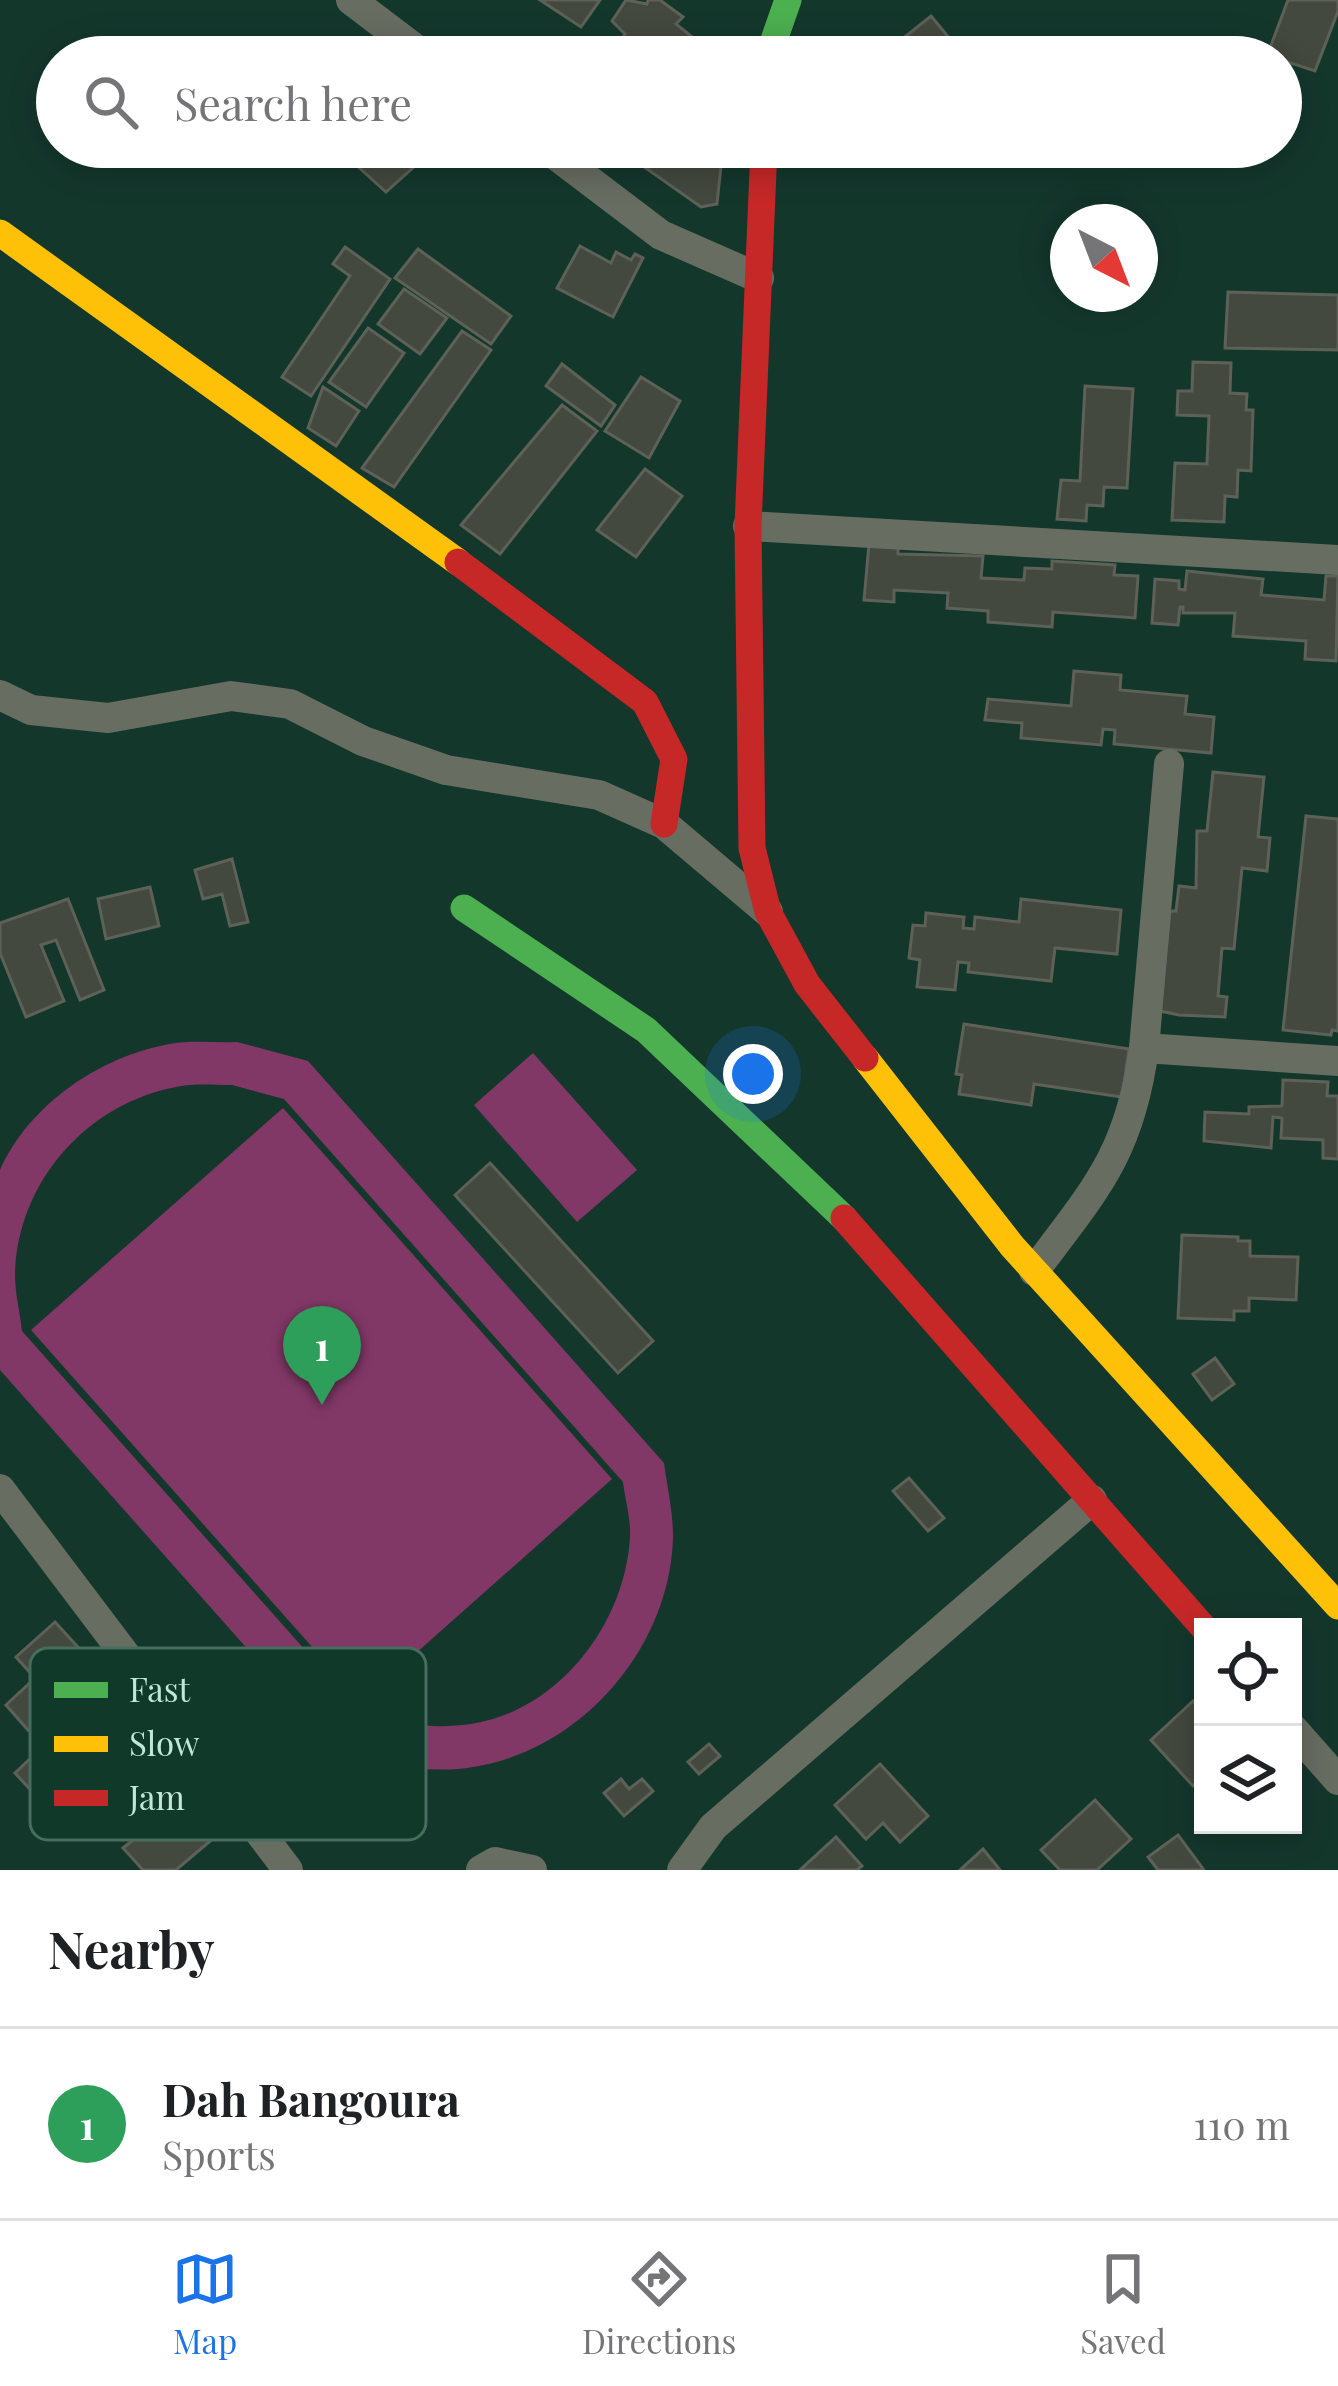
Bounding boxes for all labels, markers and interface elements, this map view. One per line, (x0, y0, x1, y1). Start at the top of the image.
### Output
search box (36, 36, 1302, 168)
icon: search (78, 69, 144, 135)
text: Search here (174, 72, 412, 132)
north arrow (1050, 204, 1158, 312)
your location (723, 1044, 783, 1104)
pin: 1 (283, 1306, 361, 1405)
map controls (1194, 1618, 1302, 1834)
button: locate (1194, 1618, 1302, 1726)
legend (30, 1648, 426, 1840)
text: Fast (129, 1666, 191, 1710)
text: Slow (129, 1720, 200, 1764)
button: layers (1194, 1726, 1302, 1834)
text: Jam (128, 1774, 185, 1818)
text: Nearby (48, 1914, 214, 1982)
text: Dah Bangoura (162, 2068, 460, 2128)
text: 1 (80, 2098, 94, 2150)
text: 110 m (1193, 2098, 1290, 2150)
text: Sports (162, 2128, 276, 2180)
tab: Map (172, 2246, 238, 2362)
tab: Directions (582, 2246, 736, 2362)
tab: Saved (1080, 2246, 1166, 2362)

